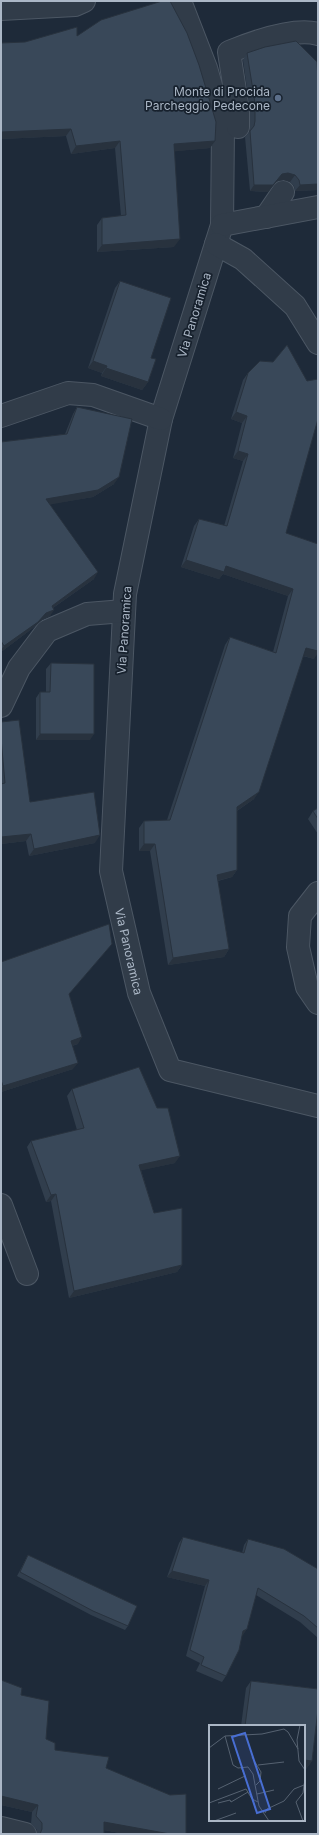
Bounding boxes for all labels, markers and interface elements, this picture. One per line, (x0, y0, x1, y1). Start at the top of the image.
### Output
place label: Monte di Procida Parcheggio Pedecone (145, 84, 270, 113)
marker: Monte di Procida Parcheggio Pedecone (273, 93, 283, 103)
street label: Via Panoramica (174, 271, 214, 359)
street label: Via Panoramica (113, 585, 135, 675)
street label: Via Panoramica (112, 907, 147, 996)
inset map (209, 1725, 305, 1821)

